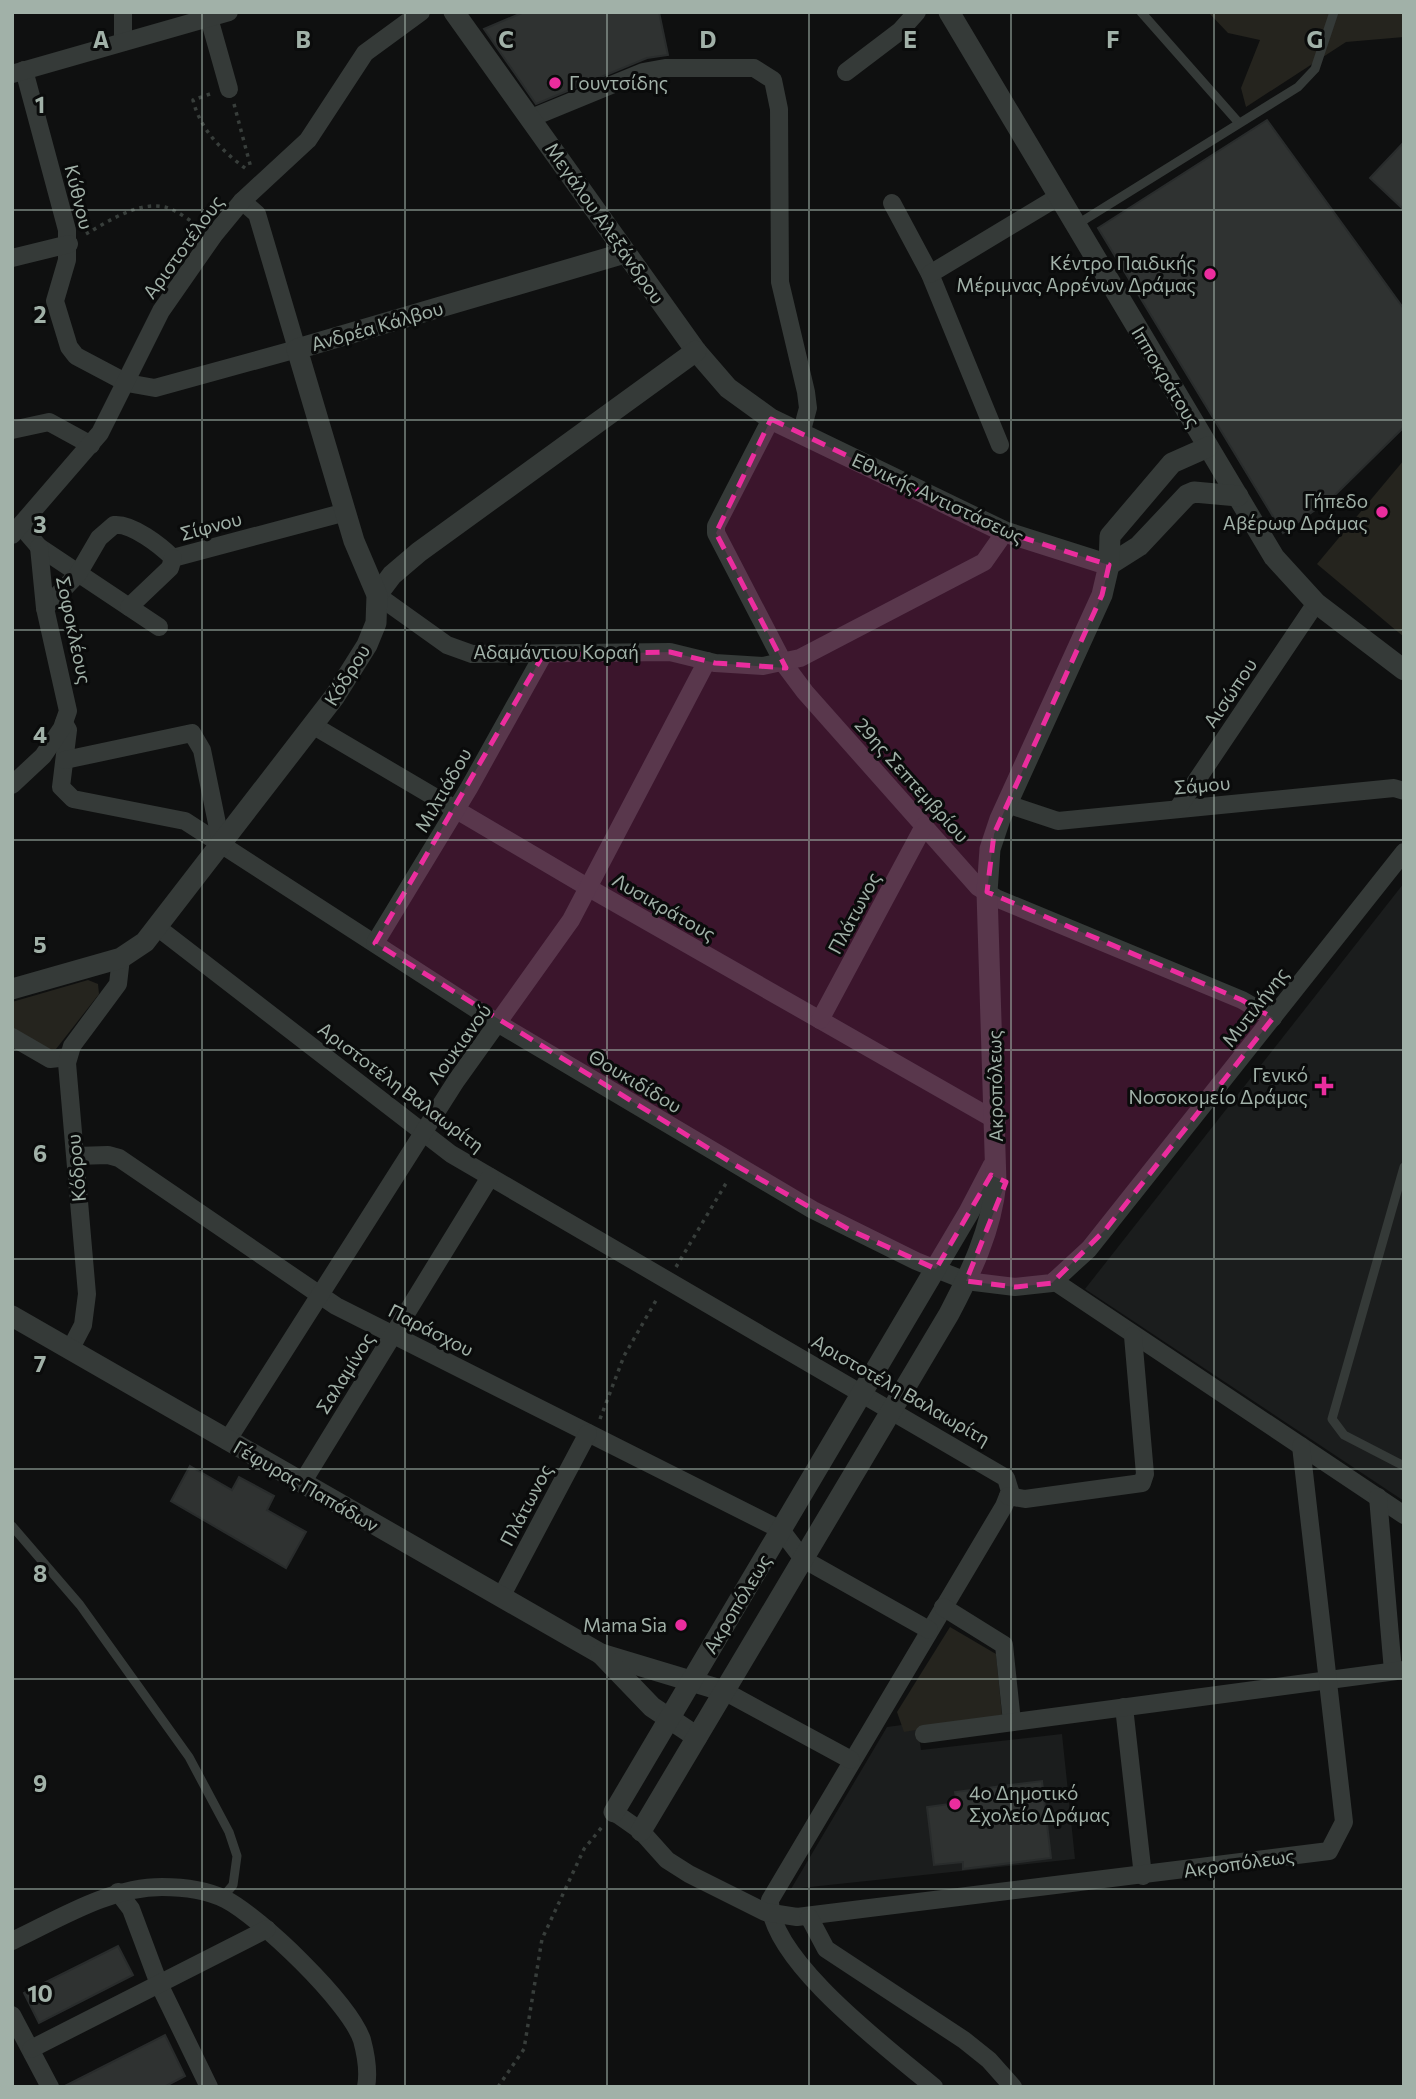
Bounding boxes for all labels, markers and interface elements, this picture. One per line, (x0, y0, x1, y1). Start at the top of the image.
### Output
text: A (93, 25, 110, 53)
text: B (295, 25, 311, 53)
text: C (498, 25, 514, 53)
text: D (700, 25, 717, 53)
text: E (903, 25, 917, 53)
text: F (1106, 25, 1120, 53)
text: G (1307, 25, 1323, 53)
place label: Γουντσίδης (569, 71, 668, 94)
marker: Γουντσίδης (547, 75, 563, 91)
text: 1 (35, 90, 45, 118)
street label: Μεγάλου Αλεξάνδρου (541, 138, 670, 308)
street label: Κύθνου (60, 162, 99, 232)
street label: Αριστοτέλους (137, 190, 228, 303)
place label: Κέντρο Παιδικής Μέριμνας Αρρένων Δράμας (956, 251, 1196, 296)
marker: Κέντρο Παιδικής Μέριμνας Αρρένων Δράμας (1202, 266, 1218, 282)
street label: Ανδρέα Κάλβου (308, 296, 446, 355)
text: 2 (33, 300, 47, 328)
street label: Ιπποκράτους (1127, 322, 1206, 431)
street label: Εθνικής Αντιστάσεως (849, 448, 1028, 547)
place label: Γήπεδο Αβέρωφ Δράμας (1223, 489, 1368, 534)
marker: Γήπεδο Αβέρωφ Δράμας (1374, 504, 1390, 520)
street label: Σίφνου (178, 506, 244, 545)
text: 3 (33, 510, 47, 538)
street label: Σοφοκλέους (52, 574, 97, 686)
street label: Κόδρου (319, 640, 374, 710)
street label: Αδαμάντιου Κοραή (473, 640, 639, 663)
street label: Αισώπου (1198, 654, 1261, 732)
street label: 29ης Σεπτεμβρίου (851, 713, 974, 847)
text: 4 (33, 720, 47, 748)
street label: Μιλτιάδου (409, 744, 476, 836)
street label: Σάμου (1173, 771, 1231, 798)
street label: Λυσικράτους (609, 868, 720, 945)
street label: Πλάτωνος (822, 868, 885, 958)
text: 5 (33, 930, 47, 958)
street label: Μυτιλήνης (1217, 962, 1293, 1051)
street label: Λουκιανού (422, 999, 495, 1088)
street label: Αριστοτέλη Βαλαωρίτη (314, 1017, 489, 1157)
street label: Ακροπόλεως (982, 1030, 1007, 1142)
street label: Θουκιδίδου (585, 1044, 686, 1117)
place label: Γενικό Νοσοκομείο Δράμας (1128, 1063, 1308, 1108)
marker: Γενικό Νοσοκομείο Δράμας (1314, 1076, 1334, 1096)
street label: Κόδρου (61, 1133, 90, 1203)
text: 6 (33, 1139, 47, 1167)
street label: Παράσχου (385, 1298, 478, 1361)
street label: Σαλαμίνος (311, 1328, 379, 1418)
street label: Αριστοτέλη Βαλαωρίτη (808, 1329, 994, 1450)
text: 7 (34, 1349, 46, 1377)
street label: Γέφυρας Παπάδων (230, 1435, 383, 1537)
street label: Πλάτωνος (494, 1460, 557, 1550)
street label: Ακροπόλεως (698, 1550, 775, 1658)
text: 8 (33, 1559, 47, 1587)
place label: Mama Sia (583, 1613, 667, 1636)
marker: Mama Sia (673, 1617, 689, 1633)
text: 9 (33, 1769, 47, 1797)
place label: 4ο Δημοτικό Σχολείο Δράμας (969, 1781, 1110, 1826)
marker: 4ο Δημοτικό Σχολείο Δράμας (947, 1796, 963, 1812)
street label: Ακροπόλεως (1182, 1843, 1296, 1882)
text: 10 (27, 1979, 53, 2007)

